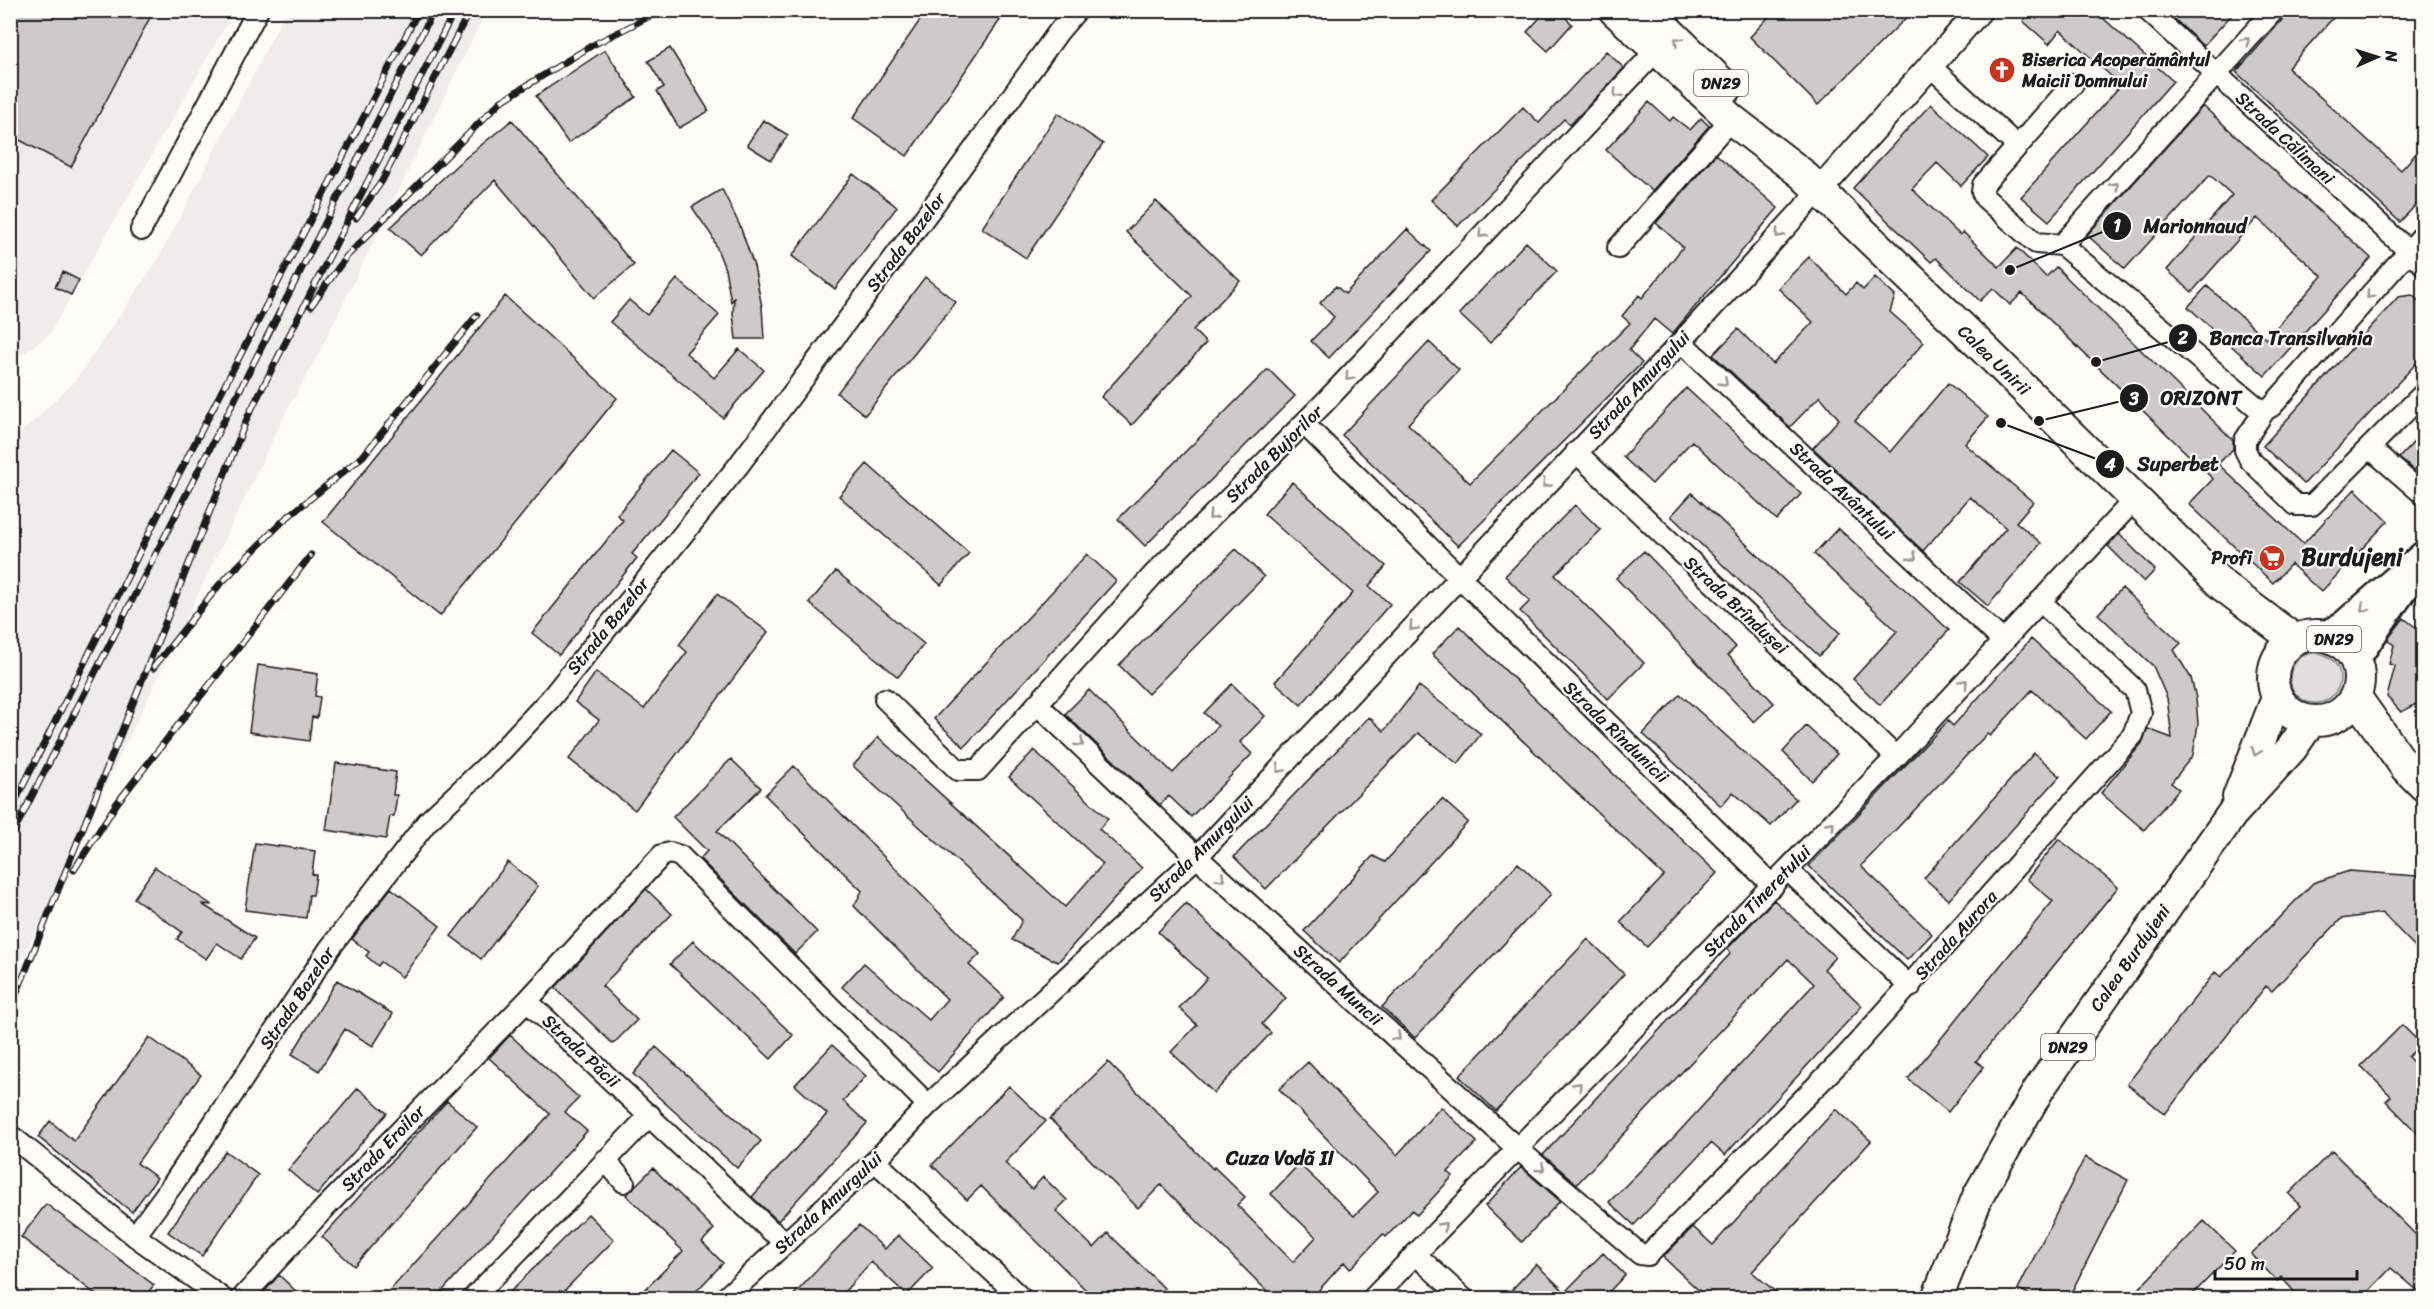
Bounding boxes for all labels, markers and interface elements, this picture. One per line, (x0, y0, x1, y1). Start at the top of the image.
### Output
north arrow (2347, 27, 2407, 87)
one-way arrow (1675, 37, 1685, 48)
one-way arrow (2239, 37, 2250, 48)
place label: Biserica Acoperământul Maicii Domnului (2021, 44, 2211, 97)
text: N (2377, 49, 2406, 63)
church icon: Biserica Acoperământul Maicii Domnului (1987, 55, 2017, 85)
road number: DN29 (1694, 70, 1748, 96)
street label: Strada Călimani (2228, 83, 2343, 194)
one-way arrow (1613, 86, 1624, 97)
one-way arrow (2108, 182, 2119, 192)
street label: Strada Bazelor (858, 184, 955, 299)
callout: Marionnaud (2102, 207, 2259, 245)
text: Marionnaud (2143, 209, 2249, 244)
text: 1 (2113, 210, 2121, 242)
one-way arrow (1478, 227, 1489, 238)
one-way arrow (1775, 227, 1786, 238)
one-way arrow (2366, 288, 2377, 299)
street label: Calea Unirii (1950, 316, 2039, 404)
callout: Banca Transilvania (2168, 319, 2384, 357)
text: Banca Transilvania (2209, 321, 2373, 356)
street label: Strada Amurgului (1580, 322, 1699, 447)
text: 2 (2177, 322, 2189, 354)
one-way arrow (1345, 370, 1356, 381)
one-way arrow (1717, 375, 1728, 386)
callout: ORIZONT (2119, 379, 2254, 417)
text: ORIZONT (2161, 381, 2243, 416)
text: 3 (2128, 383, 2139, 415)
street label: Strada Bujorilor (1217, 396, 1332, 511)
street label: Strada Avântului (1782, 433, 1903, 549)
callout: Superbet (2095, 445, 2231, 483)
text: Superbet (2136, 447, 2219, 482)
text: 4 (2103, 449, 2116, 481)
one-way arrow (1542, 478, 1553, 488)
one-way arrow (1209, 509, 1220, 520)
district label: Burdujeni (2301, 536, 2404, 578)
place label: Profi (2211, 542, 2254, 574)
supermarket icon: Profi (2257, 543, 2287, 573)
street label: Strada Brîndușei (1676, 548, 1797, 663)
one-way arrow (1906, 550, 1917, 561)
street label: Strada Bazelor (558, 569, 659, 682)
one-way arrow (2360, 601, 2371, 612)
one-way arrow (1409, 620, 1420, 630)
road number: DN29 (2307, 626, 2361, 652)
street label: Strada Rîndunicii (1555, 673, 1677, 792)
one-way arrow (1957, 679, 1968, 690)
one-way arrow (1073, 736, 1084, 747)
one-way arrow (2250, 747, 2263, 757)
one-way arrow (1276, 762, 1287, 773)
street label: Strada Amurgului (1140, 787, 1263, 910)
one-way arrow (1824, 822, 1835, 832)
street label: Strada Tineretului (1695, 837, 1820, 965)
one-way arrow (1214, 871, 1224, 882)
street label: Strada Aurora (1906, 882, 2006, 988)
street label: Calea Burdujeni (2081, 897, 2180, 1018)
street label: Strada Muncii (1286, 936, 1391, 1035)
street label: Strada Bazelor (251, 939, 344, 1056)
street label: Strada Păcii (534, 1006, 628, 1097)
one-way arrow (1390, 1030, 1400, 1041)
road number: DN29 (2041, 1034, 2095, 1060)
one-way arrow (1571, 1082, 1582, 1093)
street label: Strada Eroilor (333, 1096, 434, 1199)
district label: Cuza Vodă II (1225, 1141, 1335, 1176)
street label: Strada Amurgului (766, 1143, 891, 1262)
one-way arrow (1534, 1161, 1545, 1172)
one-way arrow (1436, 1223, 1447, 1234)
scale bar (2215, 1243, 2358, 1281)
text: 50 m (2224, 1248, 2265, 1280)

